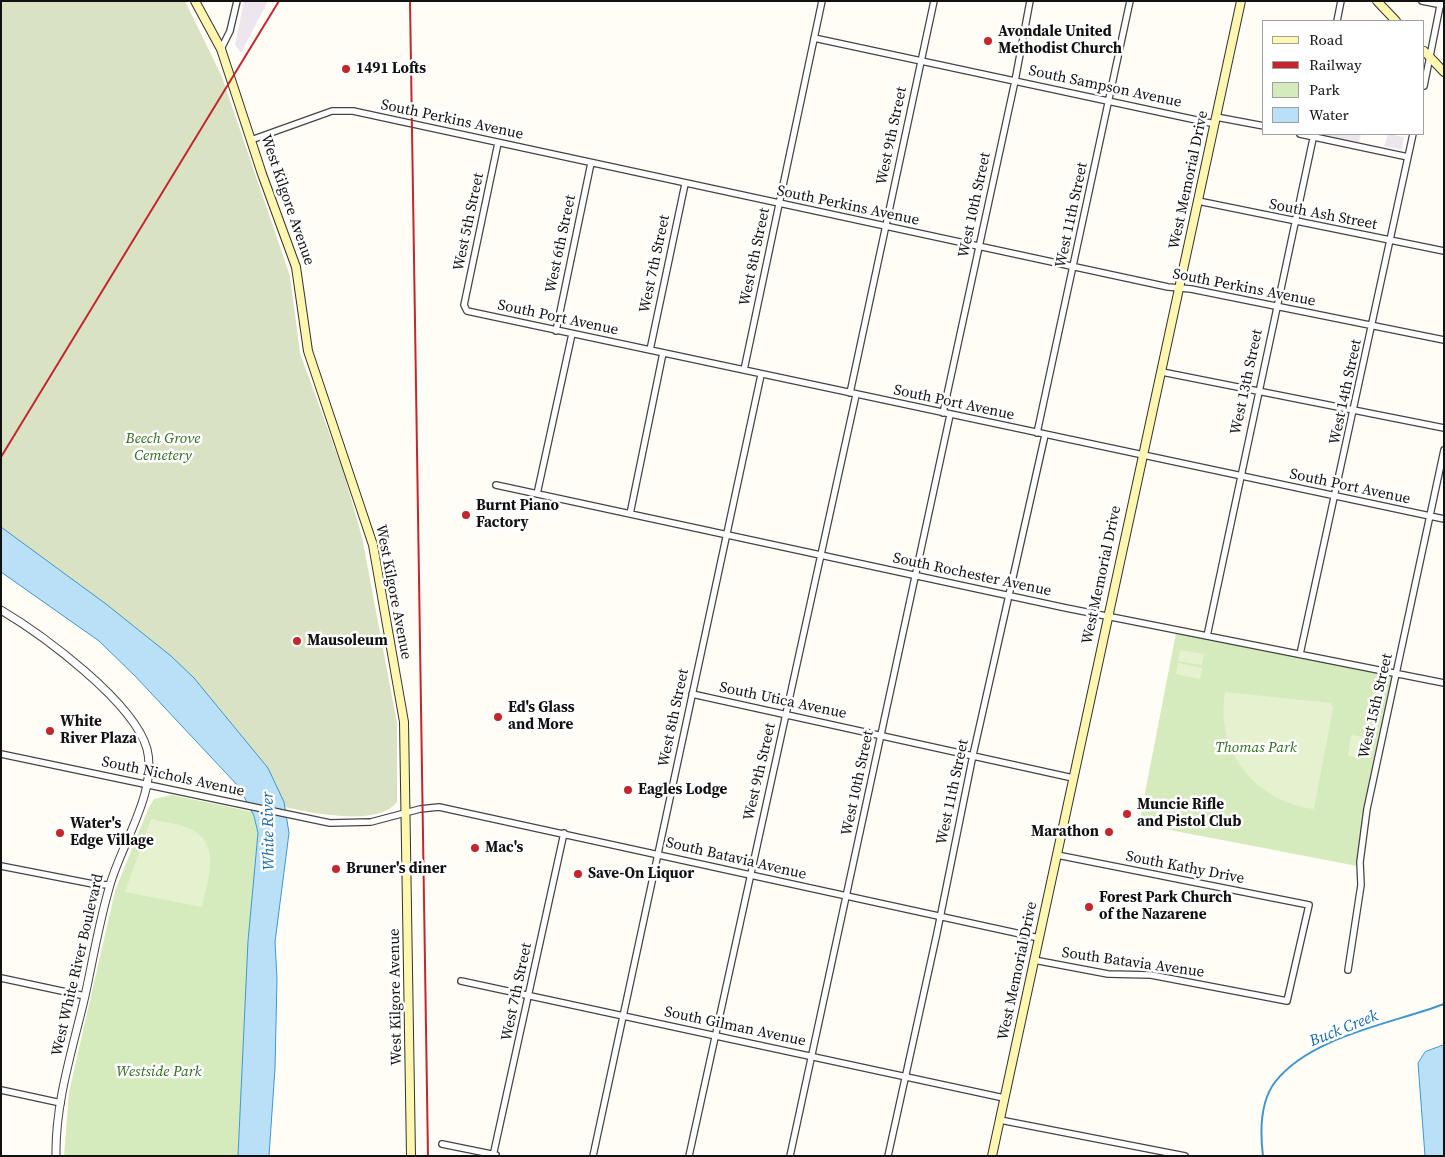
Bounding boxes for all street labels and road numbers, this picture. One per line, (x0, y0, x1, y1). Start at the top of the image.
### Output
street label: South Sampson Avenue (1027, 62, 1183, 112)
street label: West 9th Street (873, 85, 911, 187)
street label: South Perkins Avenue (379, 96, 525, 144)
street label: West Memorial Drive (1166, 109, 1212, 251)
street label: West Kilgore Avenue (256, 132, 318, 268)
street label: West 10th Street (955, 151, 995, 259)
street label: West 11th Street (1052, 161, 1092, 269)
street label: West 5th Street (450, 171, 488, 273)
street label: South Perkins Avenue (775, 182, 921, 230)
street label: West 6th Street (542, 193, 580, 295)
street label: South Ash Street (1268, 196, 1378, 234)
street label: West 8th Street (736, 206, 774, 308)
street label: West 7th Street (636, 213, 674, 315)
street label: South Perkins Avenue (1171, 265, 1317, 311)
street label: South Port Avenue (496, 296, 620, 340)
street label: West 13th Street (1227, 328, 1267, 436)
street label: West 14th Street (1326, 338, 1366, 446)
street label: South Port Avenue (892, 381, 1016, 425)
street label: South Port Avenue (1288, 465, 1412, 509)
street label: West Memorial Drive (1079, 504, 1125, 646)
street label: West Kilgore Avenue (371, 523, 415, 661)
street label: South Rochester Avenue (891, 549, 1053, 601)
street label: West 15th Street (1355, 652, 1397, 760)
street label: West 8th Street (655, 667, 693, 769)
street label: South Utica Avenue (718, 679, 848, 723)
street label: West 9th Street (740, 721, 780, 823)
street label: West 10th Street (838, 729, 878, 837)
street label: West 11th Street (933, 738, 973, 846)
street label: South Nichols Avenue (100, 753, 246, 801)
street label: South Batavia Avenue (664, 834, 808, 884)
street label: South Kathy Drive (1124, 848, 1246, 888)
street label: West White River Boulevard (48, 872, 108, 1058)
street label: West Memorial Drive (995, 900, 1041, 1042)
street label: West Kilgore Avenue (386, 928, 406, 1066)
street label: West 7th Street (498, 941, 536, 1043)
street label: South Batavia Avenue (1061, 944, 1205, 982)
street label: South Gilman Avenue (663, 1003, 807, 1051)

